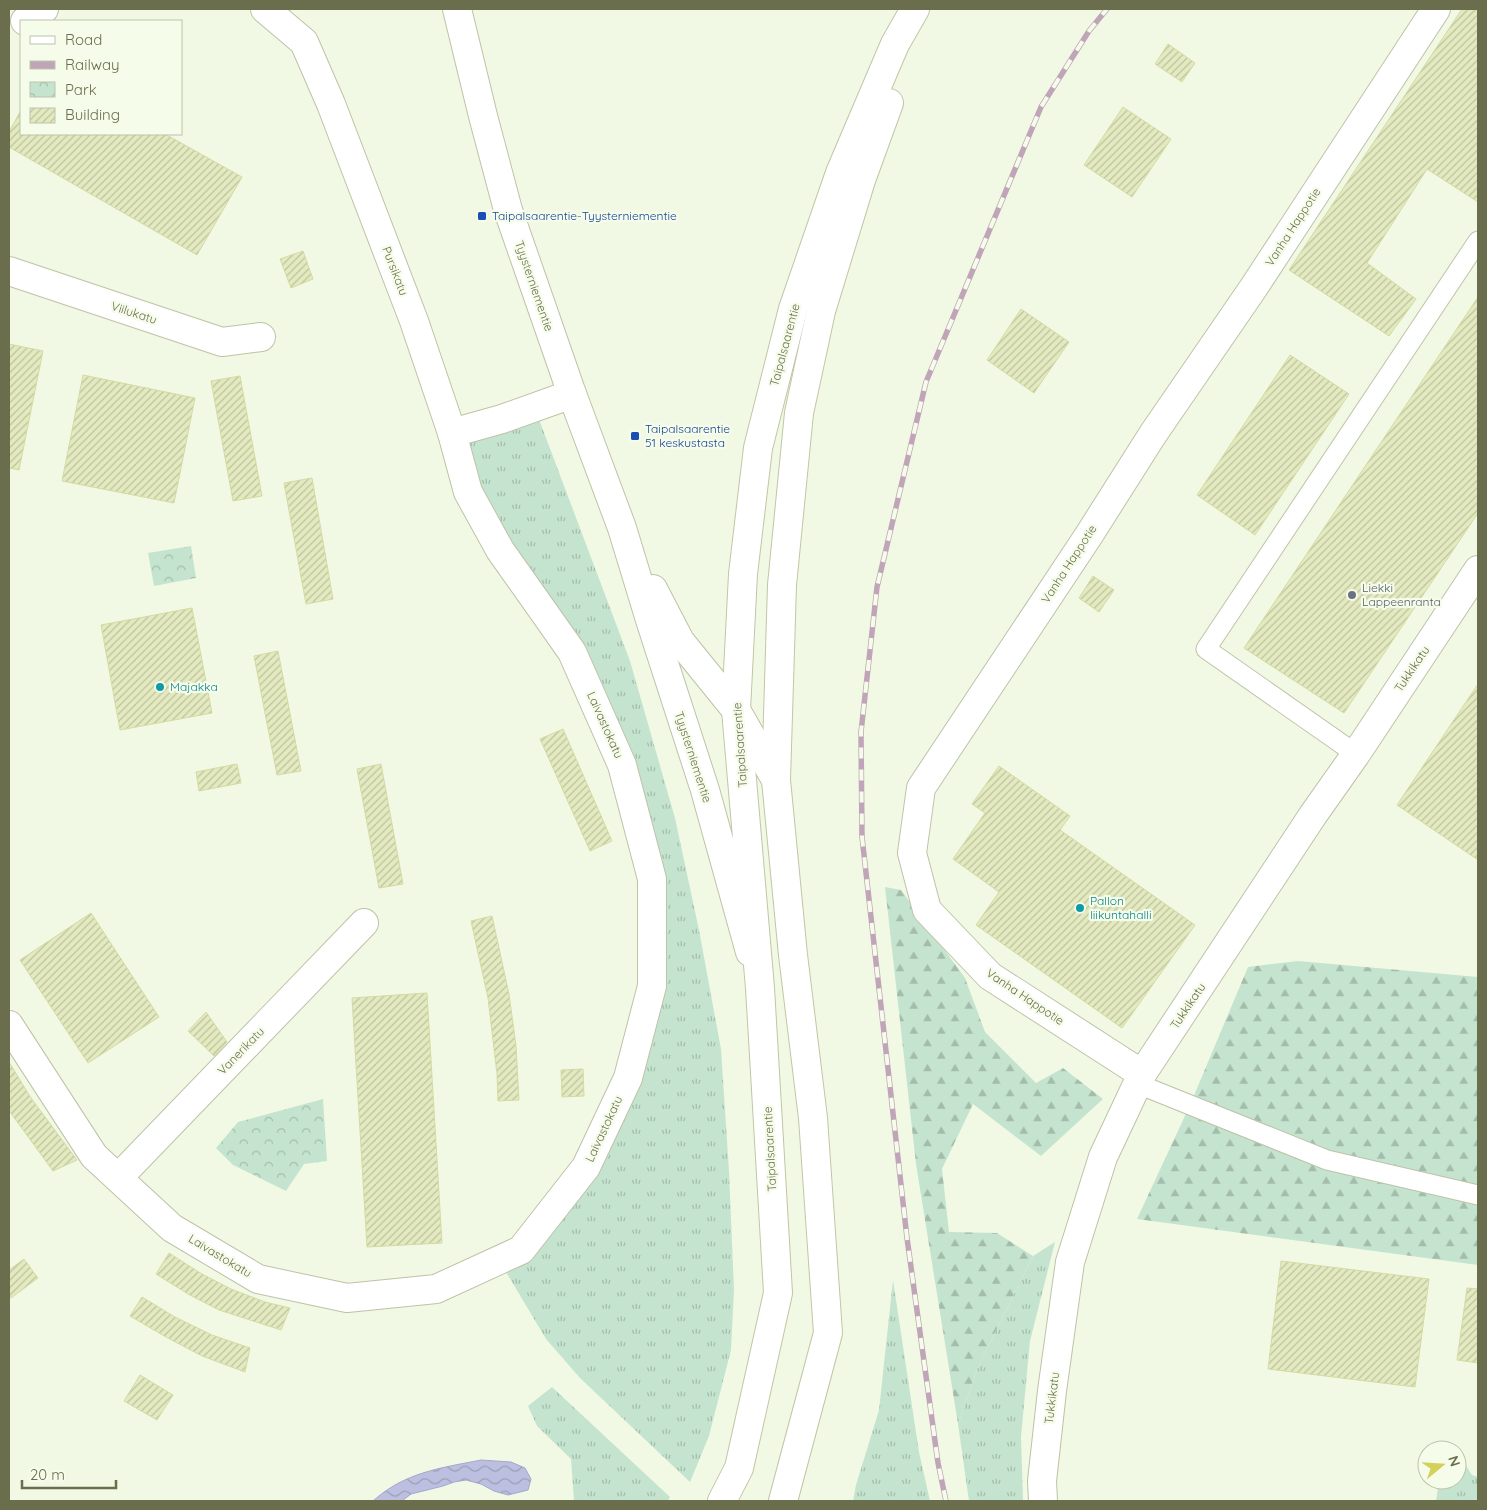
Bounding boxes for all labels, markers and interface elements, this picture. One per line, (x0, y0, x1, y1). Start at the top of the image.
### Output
legend (20, 20, 182, 135)
text: Road (65, 30, 102, 49)
text: Railway (65, 55, 120, 74)
text: Park (65, 80, 97, 99)
text: Building (65, 105, 120, 124)
street label: Vanha Happotie (1262, 185, 1324, 269)
place label: Taipalsaarentie-Tyysterniementie (492, 208, 677, 223)
marker: Taipalsaarentie-Tyysterniementie (476, 210, 488, 222)
street label: Tyysterniementie (512, 238, 557, 333)
street label: Pursikatu (379, 244, 412, 297)
street label: Viilukatu (109, 298, 159, 327)
street label: Taipalsaarentie (766, 302, 803, 388)
place label: Taipalsaarentie 51 keskustasta (645, 421, 730, 450)
marker: Taipalsaarentie 51 keskustasta (629, 430, 641, 442)
street label: Vanha Happotie (1038, 522, 1100, 606)
place label: Liekki Lappeenranta (1362, 580, 1441, 609)
marker: Liekki Lappeenranta (1346, 589, 1358, 601)
street label: Tukkikatu (1391, 643, 1432, 695)
place label: Majakka (170, 679, 218, 694)
marker: Majakka (154, 681, 166, 693)
street label: Laivastokatu (584, 689, 627, 760)
street label: Taipalsaarentie (729, 702, 750, 788)
street label: Tyysterniementie (672, 709, 715, 805)
place label: Pallon liikuntahalli (1090, 893, 1152, 922)
marker: Pallon liikuntahalli (1074, 902, 1086, 914)
street label: Vanha Happotie (984, 965, 1067, 1028)
street label: Tukkikatu (1167, 980, 1208, 1032)
street label: Vanerikatu (214, 1024, 267, 1078)
street label: Laivastokatu (582, 1093, 625, 1164)
street label: Taipalsaarentie (760, 1106, 779, 1192)
street label: Laivastokatu (186, 1231, 255, 1280)
street label: Tukkikatu (1041, 1371, 1062, 1425)
north arrow (1417, 1440, 1467, 1490)
text: N (1444, 1453, 1465, 1469)
scale bar (22, 1458, 116, 1490)
text: 20 m (30, 1465, 65, 1484)

